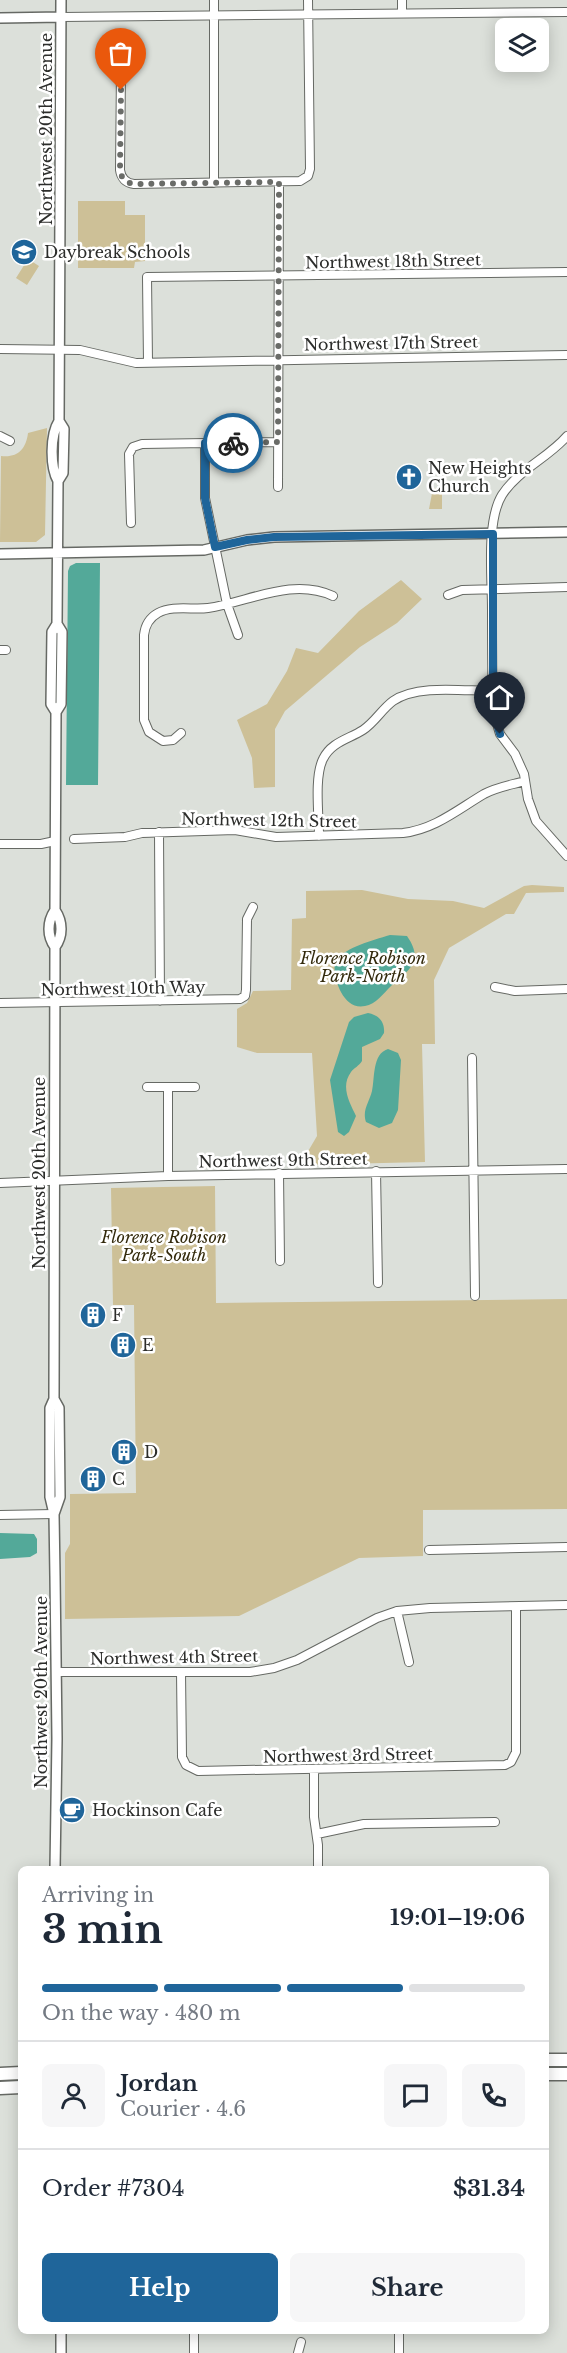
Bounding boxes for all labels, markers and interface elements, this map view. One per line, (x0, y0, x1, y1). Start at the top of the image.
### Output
map controls (495, 18, 549, 72)
button: layers (495, 18, 549, 72)
pin (95, 28, 146, 90)
street label: Northwest 20th Avenue (36, 33, 56, 225)
icon: bag (104, 37, 137, 70)
school or university icon: Daybreak Schools (9, 237, 39, 267)
place label: Daybreak Schools (44, 242, 190, 262)
street label: Northwest 18th Street (305, 249, 481, 273)
street label: Northwest 17th Street (304, 331, 478, 355)
courier (203, 413, 263, 473)
icon: bike (217, 427, 250, 460)
place label: New Heights Church (428, 458, 532, 496)
church icon: New Heights Church (394, 462, 424, 492)
pin (474, 672, 525, 734)
icon: home (483, 681, 516, 714)
street label: Northwest 12th Street (181, 808, 357, 832)
park label: Florence Robison Park-North (299, 948, 426, 986)
street label: Northwest 10th Way (40, 977, 206, 999)
street label: Northwest 20th Avenue (29, 1077, 49, 1269)
street label: Northwest 9th Street (198, 1149, 368, 1171)
park label: Florence Robison Park-South (100, 1227, 227, 1265)
building icon: F (78, 1300, 108, 1330)
place label: F (112, 1305, 123, 1325)
building icon: E (108, 1330, 138, 1360)
place label: E (142, 1335, 154, 1355)
building icon: D (109, 1437, 139, 1467)
place label: D (144, 1442, 158, 1462)
building icon: C (78, 1464, 108, 1494)
place label: C (112, 1469, 125, 1489)
street label: Northwest 20th Avenue (31, 1596, 51, 1788)
street label: Northwest 4th Street (90, 1646, 258, 1668)
street label: Northwest 3rd Street (263, 1744, 433, 1766)
cafe icon: Hockinson Cafe (57, 1795, 87, 1825)
place label: Hockinson Cafe (92, 1800, 222, 1820)
text: Arriving in (42, 1883, 154, 1907)
text: 19:01–19:06 (390, 1904, 525, 1931)
text: 3 min (42, 1905, 163, 1954)
text: On the way · 480 m (42, 2001, 241, 2025)
button: person (42, 2064, 105, 2127)
button: chat (384, 2064, 447, 2127)
button: phone (462, 2064, 525, 2127)
text: Jordan (120, 2070, 198, 2097)
text: Courier · 4.6 (120, 2097, 246, 2121)
text: Order #7304 (42, 2175, 185, 2202)
text: $31.34 (453, 2175, 525, 2202)
button: Help (42, 2253, 278, 2322)
button: Share (290, 2253, 525, 2322)

